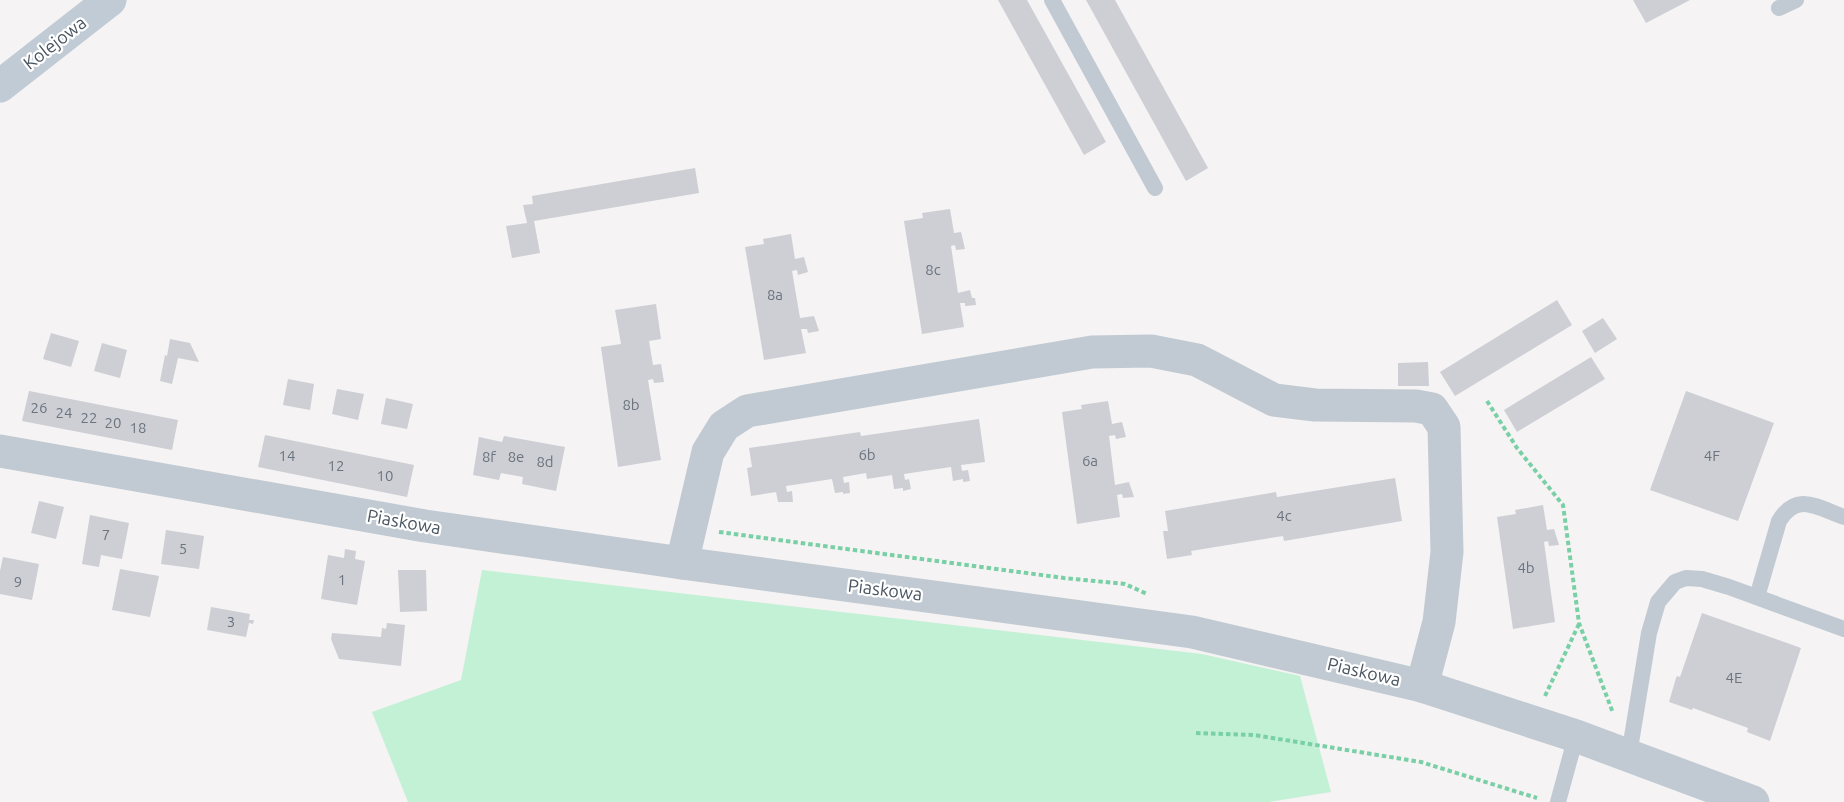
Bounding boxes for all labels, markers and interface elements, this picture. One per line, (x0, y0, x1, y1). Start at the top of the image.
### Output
street label: Kolejowa (19, 12, 90, 73)
house number: 8c (925, 261, 941, 278)
house number: 8a (767, 286, 783, 303)
house number: 8b (622, 396, 640, 413)
house number: 26 (31, 399, 47, 416)
house number: 24 (56, 404, 72, 421)
house number: 22 (81, 409, 97, 426)
house number: 20 (105, 414, 121, 431)
house number: 18 (130, 419, 146, 436)
house number: 6b (858, 446, 876, 463)
house number: 14 (279, 447, 295, 464)
house number: 4F (1704, 447, 1720, 464)
house number: 8f (482, 448, 496, 465)
house number: 8e (508, 448, 524, 465)
house number: 6a (1082, 452, 1098, 469)
house number: 8d (536, 453, 554, 470)
house number: 12 (328, 457, 344, 474)
house number: 10 (377, 467, 393, 484)
street label: Piaskowa (366, 505, 443, 537)
house number: 4c (1276, 507, 1292, 524)
house number: 7 (102, 526, 110, 543)
house number: 5 (179, 540, 187, 557)
house number: 4b (1517, 559, 1535, 576)
house number: 1 (338, 571, 346, 588)
house number: 9 (14, 573, 22, 590)
street label: Piaskowa (847, 575, 923, 603)
house number: 3 (227, 613, 235, 630)
street label: Piaskowa (1326, 653, 1403, 689)
house number: 4E (1726, 669, 1742, 686)

